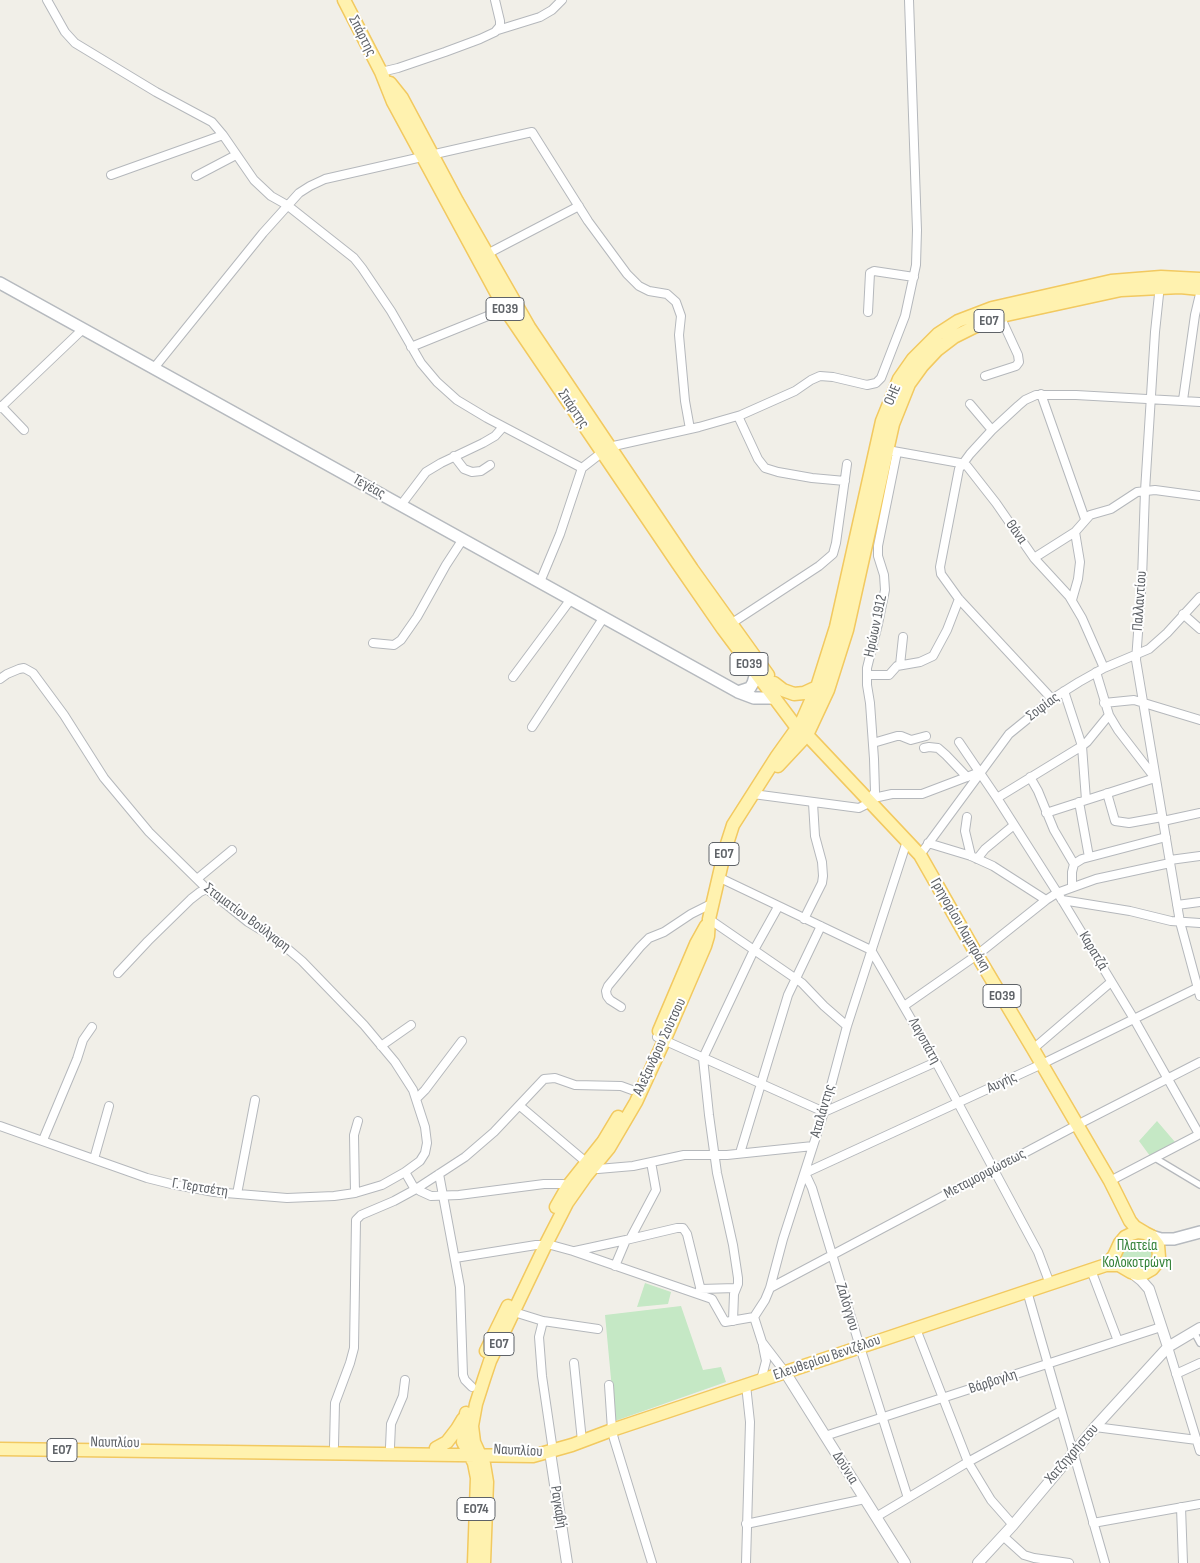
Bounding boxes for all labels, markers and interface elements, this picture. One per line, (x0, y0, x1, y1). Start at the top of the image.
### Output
street label: Σπάρτης (344, 13, 380, 59)
road number: ΕΟ39 (486, 298, 524, 320)
road number: ΕΟ7 (974, 310, 1004, 332)
street label: ΟΗΕ (881, 382, 905, 408)
street label: Σπάρτης (553, 386, 593, 432)
street label: Τεγέας (350, 471, 388, 503)
street label: Θάνα (1001, 516, 1031, 548)
street label: Παλλαντίου (1129, 570, 1151, 632)
street label: Ηρώων 1912 (861, 593, 891, 659)
road number: ΕΟ39 (730, 652, 768, 676)
street label: Σοφίας (1023, 689, 1063, 725)
road number: ΕΟ7 (709, 842, 739, 866)
street label: Γρηγορίου Λαμπράκη (926, 875, 994, 975)
street label: Σταματίου Βούλγαρη (200, 880, 294, 956)
street label: Καρατζά (1075, 929, 1111, 973)
road number: ΕΟ39 (983, 984, 1021, 1008)
street label: Αλεξανδρου Σούτσου (630, 995, 690, 1099)
street label: Λαγοπάτη (904, 1015, 944, 1067)
street label: Αυγής (984, 1068, 1020, 1098)
street label: Αταλάντης (807, 1082, 839, 1140)
street label: Μεταμορφώσεως (941, 1145, 1029, 1203)
street label: Γ. Τερτσέτη (171, 1175, 229, 1201)
park label: Πλατεία Κολοκοτρώνη (1102, 1237, 1172, 1272)
street label: Ζαλόγγου (831, 1281, 863, 1333)
street label: Ελευθερίου Βενιζέλου (771, 1331, 883, 1385)
road number: ΕΟ7 (484, 1332, 514, 1356)
street label: Βάρβογλη (967, 1366, 1019, 1398)
street label: Χατζηχρήστου (1041, 1421, 1103, 1487)
street label: Ναυπλίου (90, 1434, 140, 1452)
road number: ΕΟ7 (47, 1438, 77, 1462)
street label: Ναυπλίου (493, 1441, 543, 1461)
street label: Δούνια (828, 1448, 862, 1488)
street label: Ραγκαβή (546, 1484, 570, 1530)
road number: ΕΟ74 (457, 1498, 495, 1520)

